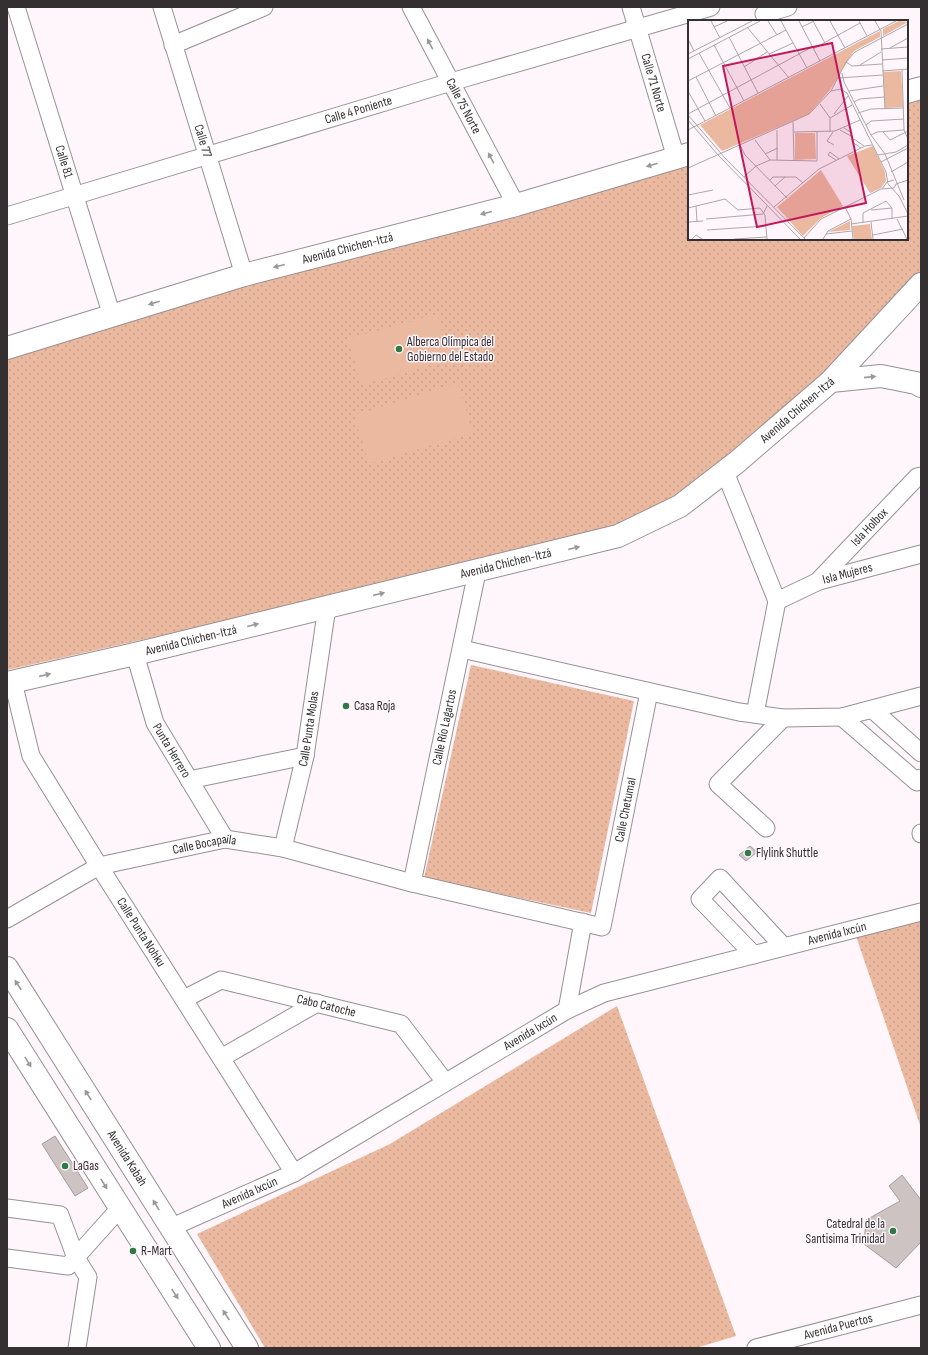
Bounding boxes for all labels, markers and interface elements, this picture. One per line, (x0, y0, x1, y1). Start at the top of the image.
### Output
inset map (688, 20, 908, 240)
one-way arrow (427, 38, 434, 49)
street label: Calle 71 Norte (637, 52, 670, 114)
street label: Calle 75 Norte (442, 75, 485, 137)
street label: Calle 4 Poniente (323, 92, 394, 128)
street label: Calle 77 (190, 122, 216, 160)
street label: Calle 81 (51, 143, 77, 181)
one-way arrow (488, 153, 495, 164)
one-way arrow (645, 162, 657, 168)
one-way arrow (480, 210, 492, 216)
street label: Avenida Chichen-Itzá (300, 229, 395, 268)
one-way arrow (273, 263, 285, 269)
one-way arrow (148, 300, 160, 306)
place label: Alberca Olímpica del Gobierno del Estado (406, 334, 494, 365)
marker: Alberca Olímpica del Gobierno del Estado (394, 344, 404, 354)
street label: Avenida Chichen-Itzá (756, 374, 838, 447)
one-way arrow (864, 374, 876, 381)
street label: Isla Holbox (847, 505, 891, 550)
one-way arrow (568, 544, 580, 550)
street label: Avenida Chichen-Itzá (458, 545, 553, 582)
street label: Isla Mujeres (821, 559, 875, 588)
one-way arrow (373, 590, 386, 596)
street label: Avenida Chichen-Itzá (143, 621, 238, 659)
one-way arrow (247, 622, 259, 628)
one-way arrow (39, 671, 51, 677)
street label: Calle Río Lagartos (429, 688, 460, 767)
street label: Calle Punta Molas (295, 690, 323, 768)
place label: Casa Roja (354, 698, 395, 714)
marker: Casa Roja (341, 701, 351, 711)
street label: Punta Herrero (149, 720, 194, 781)
street label: Calle Chetumal (611, 776, 640, 843)
street label: Calle Bocapaila (171, 831, 237, 858)
place label: Flylink Shuttle (756, 845, 818, 861)
marker: Flylink Shuttle (743, 848, 753, 858)
street label: Calle Punta Nohku (113, 895, 169, 970)
street label: Avenida Ixcún (805, 918, 868, 949)
one-way arrow (14, 980, 22, 990)
street label: Cabo Catoche (295, 991, 358, 1021)
street label: Avenida Ixcún (500, 1010, 560, 1055)
one-way arrow (24, 1057, 32, 1067)
one-way arrow (84, 1089, 91, 1101)
street label: Avenida Kabah (103, 1127, 151, 1189)
place label: LaGas (73, 1158, 99, 1174)
marker: LaGas (60, 1161, 70, 1171)
street label: Avenida Ixcún (218, 1173, 280, 1213)
one-way arrow (101, 1178, 108, 1190)
one-way arrow (153, 1199, 160, 1211)
place label: Catedral de la Santisima Trinidad (806, 1216, 885, 1247)
marker: Catedral de la Santisima Trinidad (888, 1226, 898, 1236)
place label: R-Mart (141, 1243, 172, 1259)
marker: R-Mart (128, 1246, 138, 1256)
one-way arrow (171, 1288, 178, 1300)
one-way arrow (222, 1310, 230, 1320)
street label: Avenida Puertos (801, 1310, 875, 1343)

